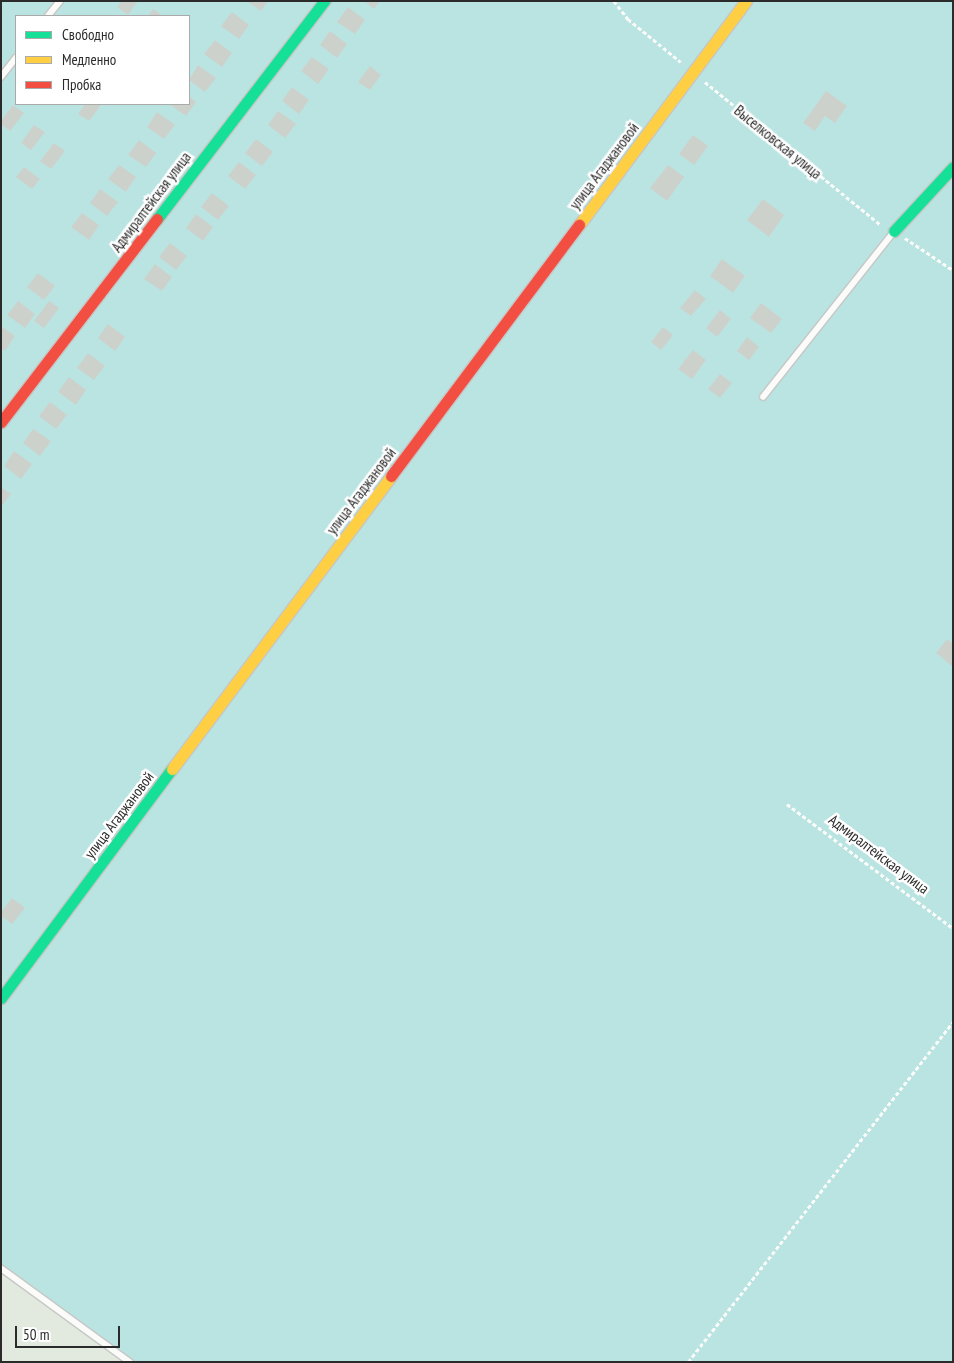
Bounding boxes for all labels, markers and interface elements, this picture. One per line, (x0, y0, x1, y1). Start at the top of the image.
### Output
legend (15, 15, 190, 105)
text: Свободно (62, 25, 114, 44)
text: Медленно (62, 50, 116, 69)
text: Пробка (62, 75, 101, 94)
street label: Выселковская улица (731, 101, 825, 183)
street label: улица Агаджановой (565, 119, 643, 213)
street label: Адмиралтейская улица (107, 148, 195, 256)
street label: улица Агаджановой (322, 444, 400, 538)
street label: улица Агаджановой (80, 768, 158, 862)
street label: Адмиралтейская улица (825, 810, 933, 898)
scale bar (18, 1316, 122, 1348)
text: 50 m (23, 1325, 49, 1344)

